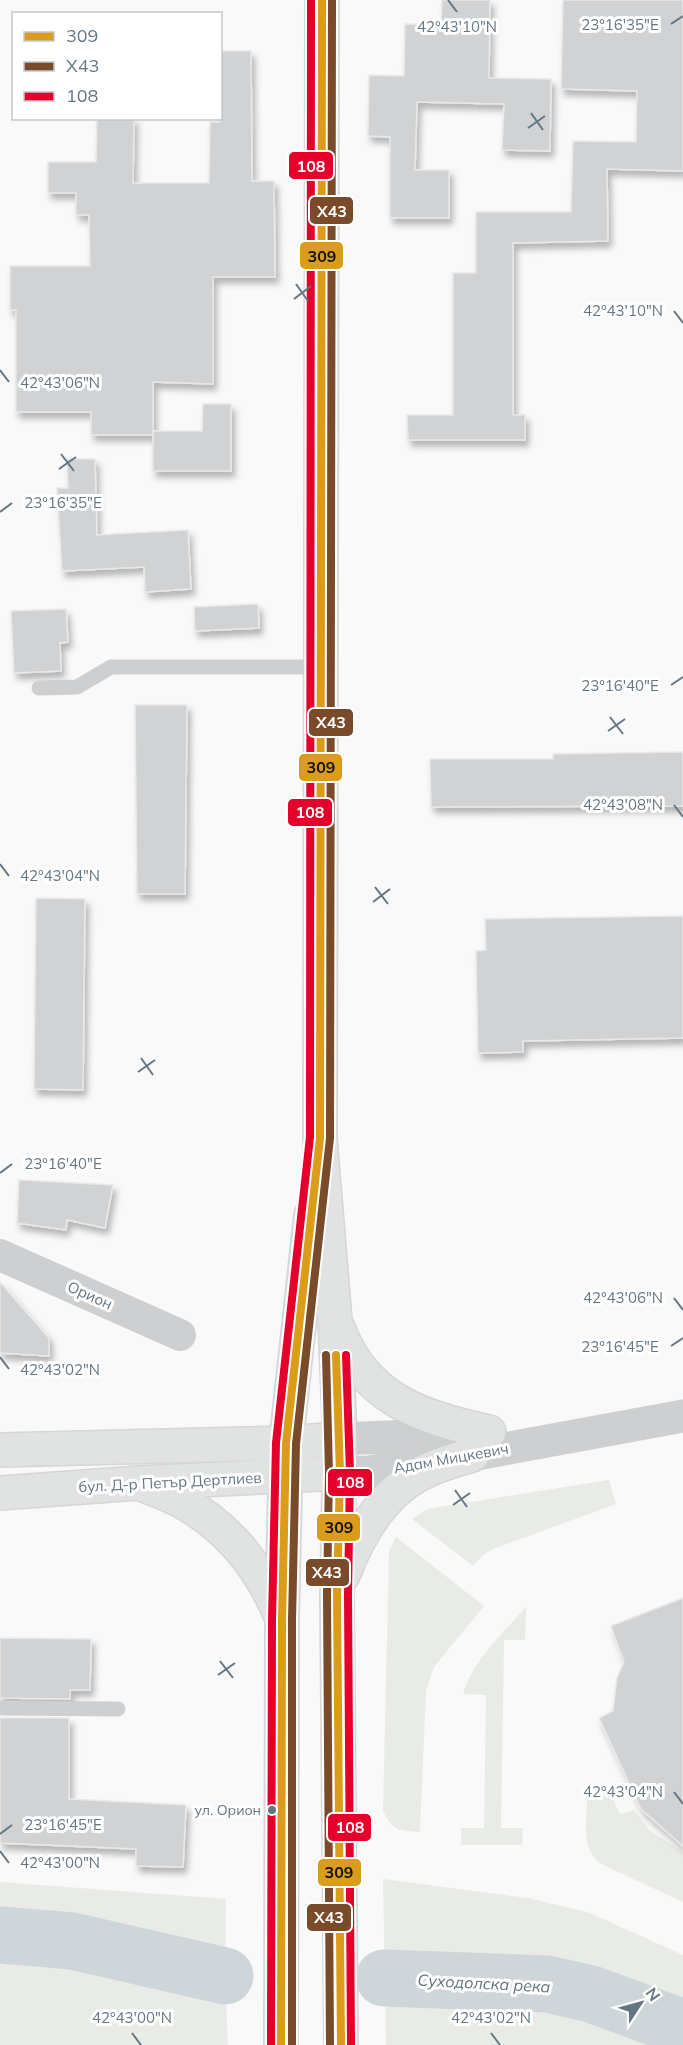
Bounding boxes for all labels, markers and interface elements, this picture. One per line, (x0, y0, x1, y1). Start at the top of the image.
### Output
legend (12, 12, 222, 120)
text: 23°16'35"E (581, 15, 659, 34)
text: 42°43'10"N (417, 17, 497, 36)
text: 309 (66, 24, 98, 47)
text: X43 (66, 54, 99, 77)
text: 108 (66, 84, 98, 107)
line badge: 108 (288, 151, 334, 180)
text: 108 (297, 156, 326, 176)
line badge: X43 (309, 196, 354, 225)
text: X43 (316, 201, 347, 221)
line badge: 309 (299, 241, 344, 270)
text: 309 (308, 246, 336, 266)
text: 42°43'10"N (583, 301, 663, 320)
text: 42°43'06"N (20, 373, 100, 392)
text: 23°16'35"E (24, 493, 102, 512)
text: 23°16'40"E (581, 676, 659, 695)
line badge: X43 (308, 708, 354, 737)
text: X43 (315, 712, 346, 732)
line badge: 309 (298, 753, 343, 782)
text: 309 (307, 757, 335, 777)
text: 42°43'08"N (583, 795, 663, 814)
line badge: 108 (287, 798, 333, 827)
text: 108 (296, 802, 325, 822)
text: 42°43'04"N (20, 866, 100, 885)
text: 23°16'40"E (24, 1154, 102, 1173)
street label: Орион (65, 1277, 115, 1313)
text: 42°43'06"N (583, 1288, 663, 1307)
text: 23°16'45"E (581, 1337, 659, 1356)
text: 42°43'02"N (20, 1360, 100, 1379)
street label: Адам Мицкевич (392, 1439, 510, 1477)
street label: бул. Д-р Петър Дертлиев (78, 1468, 262, 1496)
line badge: 108 (327, 1468, 373, 1497)
text: 108 (336, 1472, 365, 1492)
line badge: 309 (316, 1513, 361, 1542)
text: 309 (325, 1517, 353, 1537)
line badge: X43 (305, 1558, 350, 1587)
text: X43 (311, 1562, 342, 1582)
text: 42°43'04"N (583, 1782, 663, 1801)
place label: ул. Орион (195, 1801, 261, 1819)
marker: ул. Орион (266, 1804, 278, 1816)
line badge: 108 (327, 1813, 372, 1842)
text: 23°16'45"E (24, 1815, 102, 1834)
text: 108 (336, 1817, 365, 1837)
text: 42°43'00"N (20, 1853, 100, 1872)
line badge: 309 (317, 1858, 362, 1887)
text: 309 (325, 1862, 353, 1882)
line badge: X43 (306, 1903, 352, 1932)
text: X43 (313, 1907, 344, 1927)
water label: Суходолска река (417, 1970, 551, 1996)
north arrow (611, 1973, 671, 2033)
text: N (641, 1983, 665, 2005)
text: 42°43'00"N (92, 2008, 172, 2027)
text: 42°43'02"N (451, 2008, 531, 2027)

